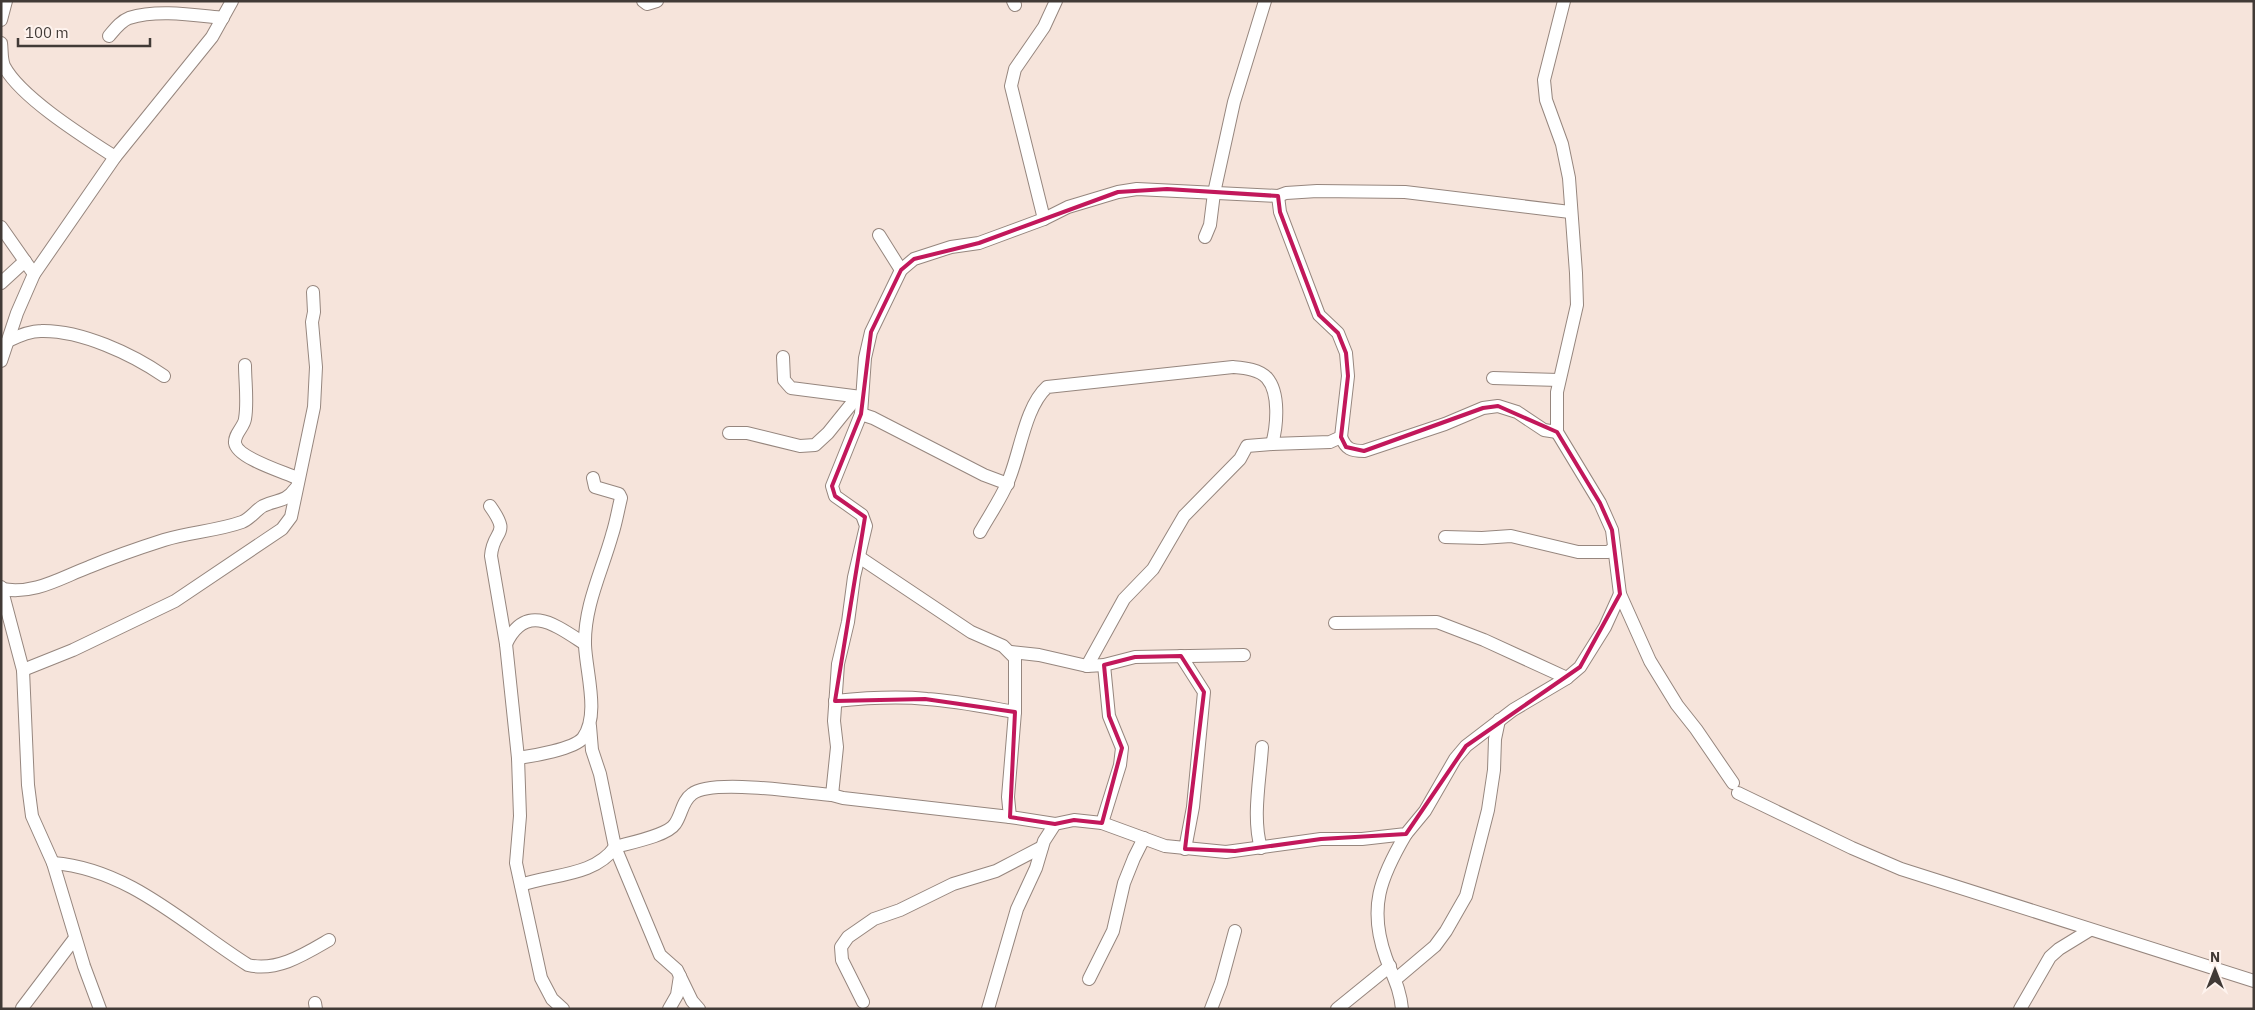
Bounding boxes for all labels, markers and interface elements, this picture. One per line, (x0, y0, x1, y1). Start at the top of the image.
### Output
scale bar (18, 15, 150, 47)
text: 100 m (25, 23, 69, 42)
north arrow (2190, 945, 2240, 995)
text: N (2210, 948, 2220, 966)

